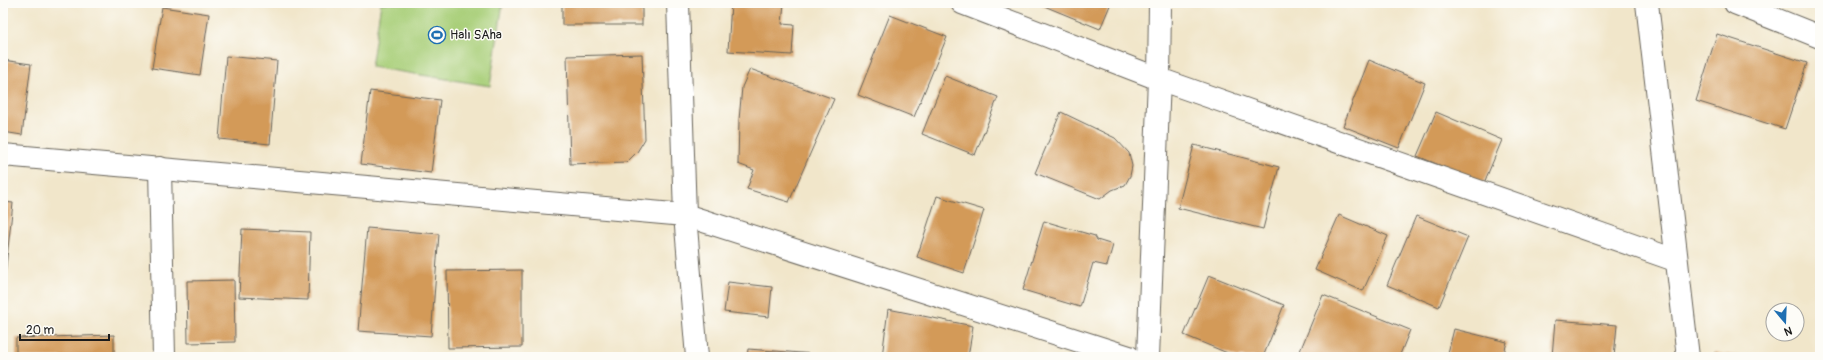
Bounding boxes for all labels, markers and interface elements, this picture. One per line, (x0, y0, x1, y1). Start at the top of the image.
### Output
sports icon: Halı SAha (427, 25, 447, 45)
place label: Halı SAha (450, 27, 502, 43)
north arrow (1765, 302, 1805, 342)
scale bar (20, 316, 109, 342)
text: 20 m (26, 323, 55, 338)
text: N (1782, 324, 1794, 339)

